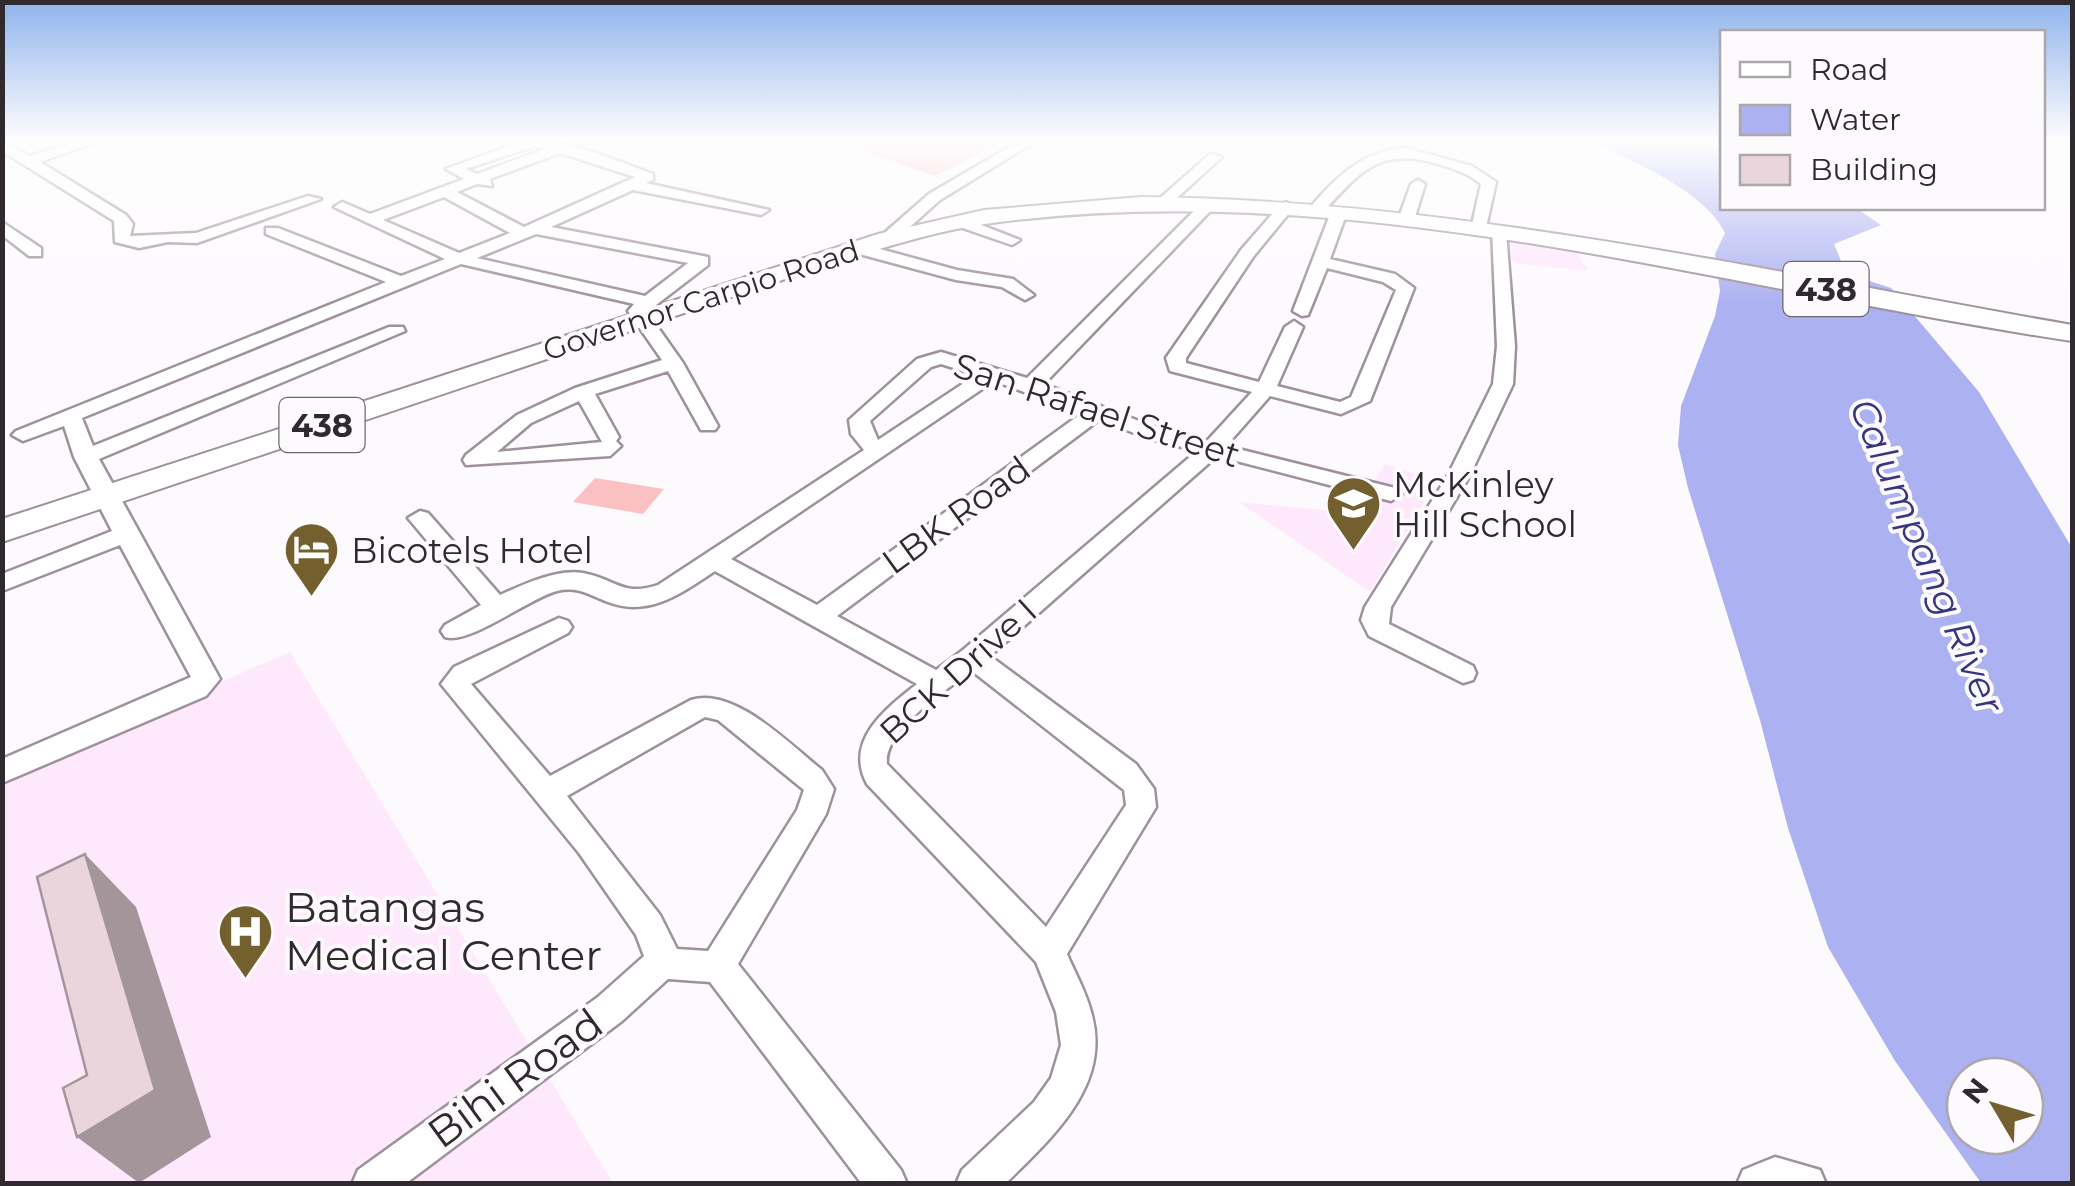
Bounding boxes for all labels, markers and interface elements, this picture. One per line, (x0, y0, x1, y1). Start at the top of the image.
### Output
legend (1720, 30, 2045, 210)
text: Road (1810, 51, 1888, 88)
text: Water (1810, 101, 1901, 138)
text: Building (1810, 151, 1938, 188)
street label: Governor Carpio Road (538, 231, 864, 369)
road number: 438 (1784, 262, 1868, 316)
street label: San Rafael Street (948, 343, 1246, 477)
water label: Calumpang River (1839, 392, 2015, 721)
road number: 438 (280, 398, 364, 452)
street label: LBK Road (874, 447, 1038, 583)
place label: McKinley Hill School (1393, 463, 1577, 546)
school or university icon: McKinley Hill School (1324, 474, 1384, 553)
hotel icon: Bicotels Hotel (282, 520, 342, 599)
place label: Bicotels Hotel (351, 529, 593, 572)
street label: BCK Drive I (871, 589, 1045, 753)
place label: Batangas Medical Center (285, 881, 602, 981)
hospital icon: Batangas Medical Center (216, 901, 276, 980)
street label: Bihi Road (417, 997, 613, 1159)
north arrow (1945, 1056, 2045, 1156)
text: N (1955, 1071, 1996, 1110)

